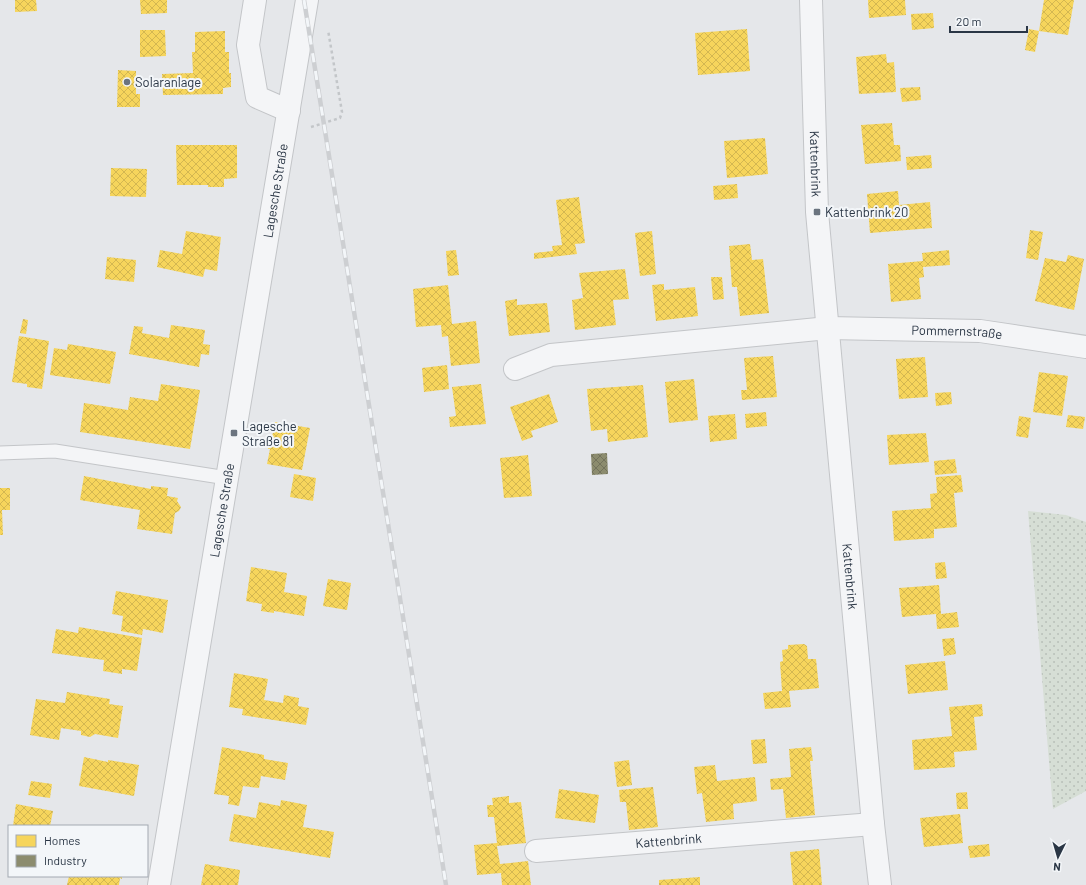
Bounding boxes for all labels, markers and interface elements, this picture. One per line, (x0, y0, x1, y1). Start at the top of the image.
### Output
scale bar (950, 8, 1027, 34)
text: 20 m (956, 14, 982, 28)
place label: Solaranlage (135, 74, 201, 90)
marker: Solaranlage (122, 77, 132, 87)
street label: Kattenbrink (807, 130, 825, 198)
street label: Lagesche Straße (259, 142, 291, 239)
place label: Kattenbrink 20 (825, 204, 908, 220)
marker: Kattenbrink 20 (812, 207, 822, 217)
street label: Pommernstraße (911, 322, 1004, 342)
place label: Lagesche Straße 81 (242, 418, 297, 449)
marker: Lagesche Straße 81 (229, 428, 239, 438)
street label: Lagesche Straße (206, 462, 237, 558)
street label: Kattenbrink (839, 543, 861, 611)
legend (8, 825, 148, 877)
street label: Kattenbrink (635, 830, 703, 851)
text: Homes (44, 833, 81, 847)
north arrow (1038, 837, 1078, 877)
text: Industry (44, 853, 87, 867)
text: N (1053, 861, 1061, 874)

